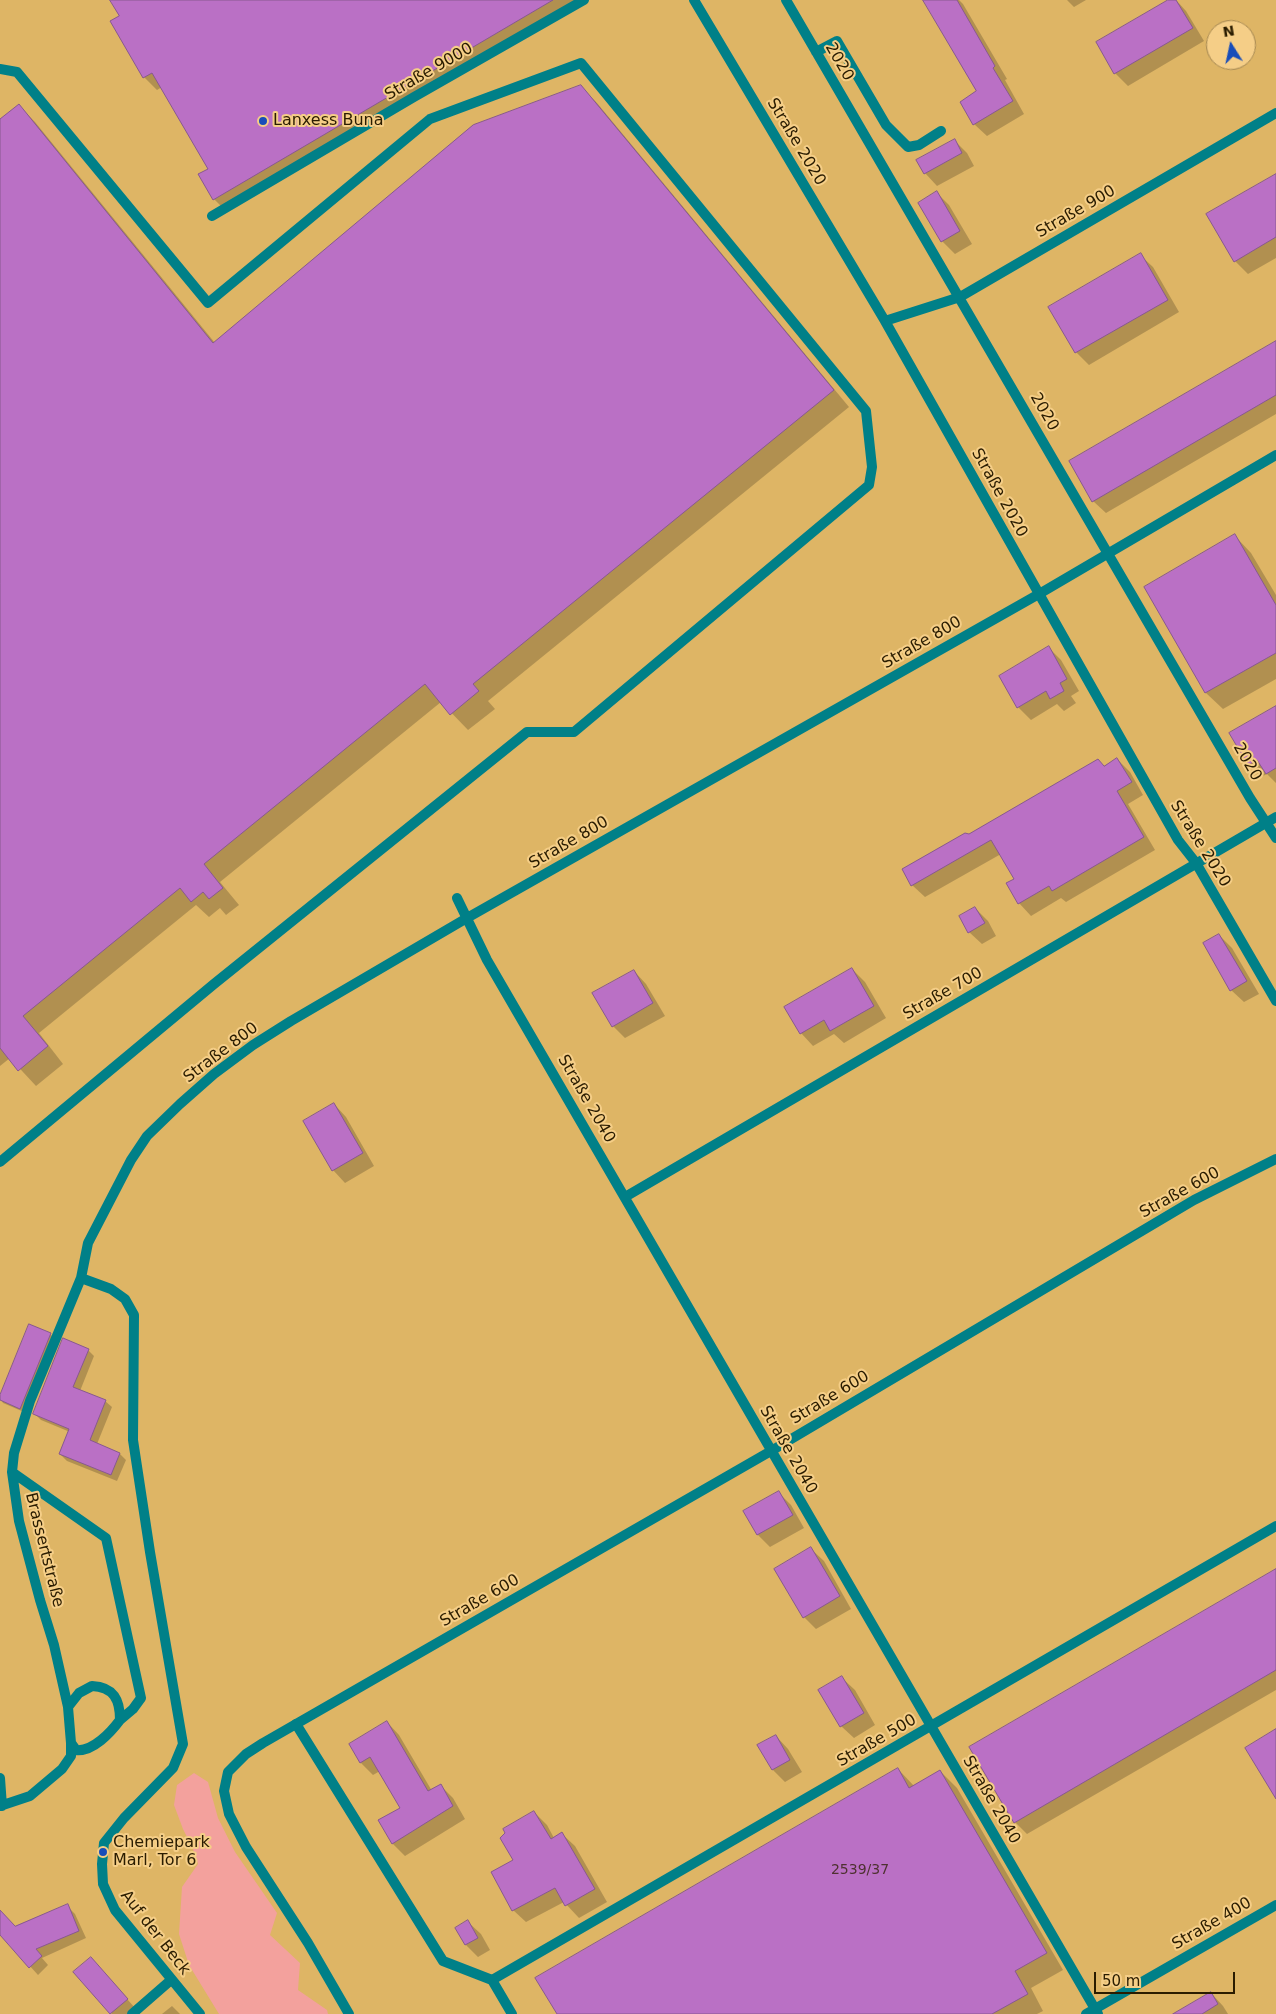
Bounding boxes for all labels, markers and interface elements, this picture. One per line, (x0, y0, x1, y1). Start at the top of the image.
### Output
north arrow (1206, 20, 1256, 70)
text: N (1221, 22, 1236, 40)
street label: Straße 9000 (382, 39, 476, 105)
street label: 2020 (821, 40, 857, 84)
street label: Straße 2020 (762, 95, 830, 189)
place label: Lanxess Buna (273, 111, 384, 131)
marker: Lanxess Buna (257, 115, 269, 127)
street label: Straße 900 (1033, 182, 1119, 242)
street label: 2020 (1026, 390, 1062, 434)
street label: Straße 2020 (967, 445, 1031, 541)
street label: Straße 800 (879, 613, 965, 673)
street label: 2020 (1229, 740, 1265, 784)
street label: Straße 2020 (1166, 797, 1234, 891)
street label: Straße 800 (526, 813, 612, 873)
street label: Straße 700 (900, 964, 986, 1024)
street label: Straße 800 (180, 1019, 262, 1087)
street label: Straße 2040 (553, 1052, 619, 1146)
street label: Straße 600 (1137, 1163, 1223, 1223)
street label: Straße 600 (787, 1367, 873, 1429)
street label: Straße 2040 (755, 1403, 821, 1497)
street label: Brassertstraße (20, 1491, 68, 1609)
street label: Straße 600 (437, 1571, 523, 1631)
street label: Straße 500 (834, 1711, 920, 1771)
street label: Straße 2040 (958, 1753, 1024, 1847)
place label: Chemiepark Marl, Tor 6 (113, 1833, 210, 1871)
marker: Chemiepark Marl, Tor 6 (97, 1846, 109, 1858)
house number: 2539/37 (831, 1862, 889, 1878)
street label: Auf der Beck (116, 1887, 194, 1979)
street label: Straße 400 (1169, 1894, 1255, 1954)
scale bar (1096, 1962, 1237, 1994)
text: 50 m (1102, 1972, 1140, 1990)

